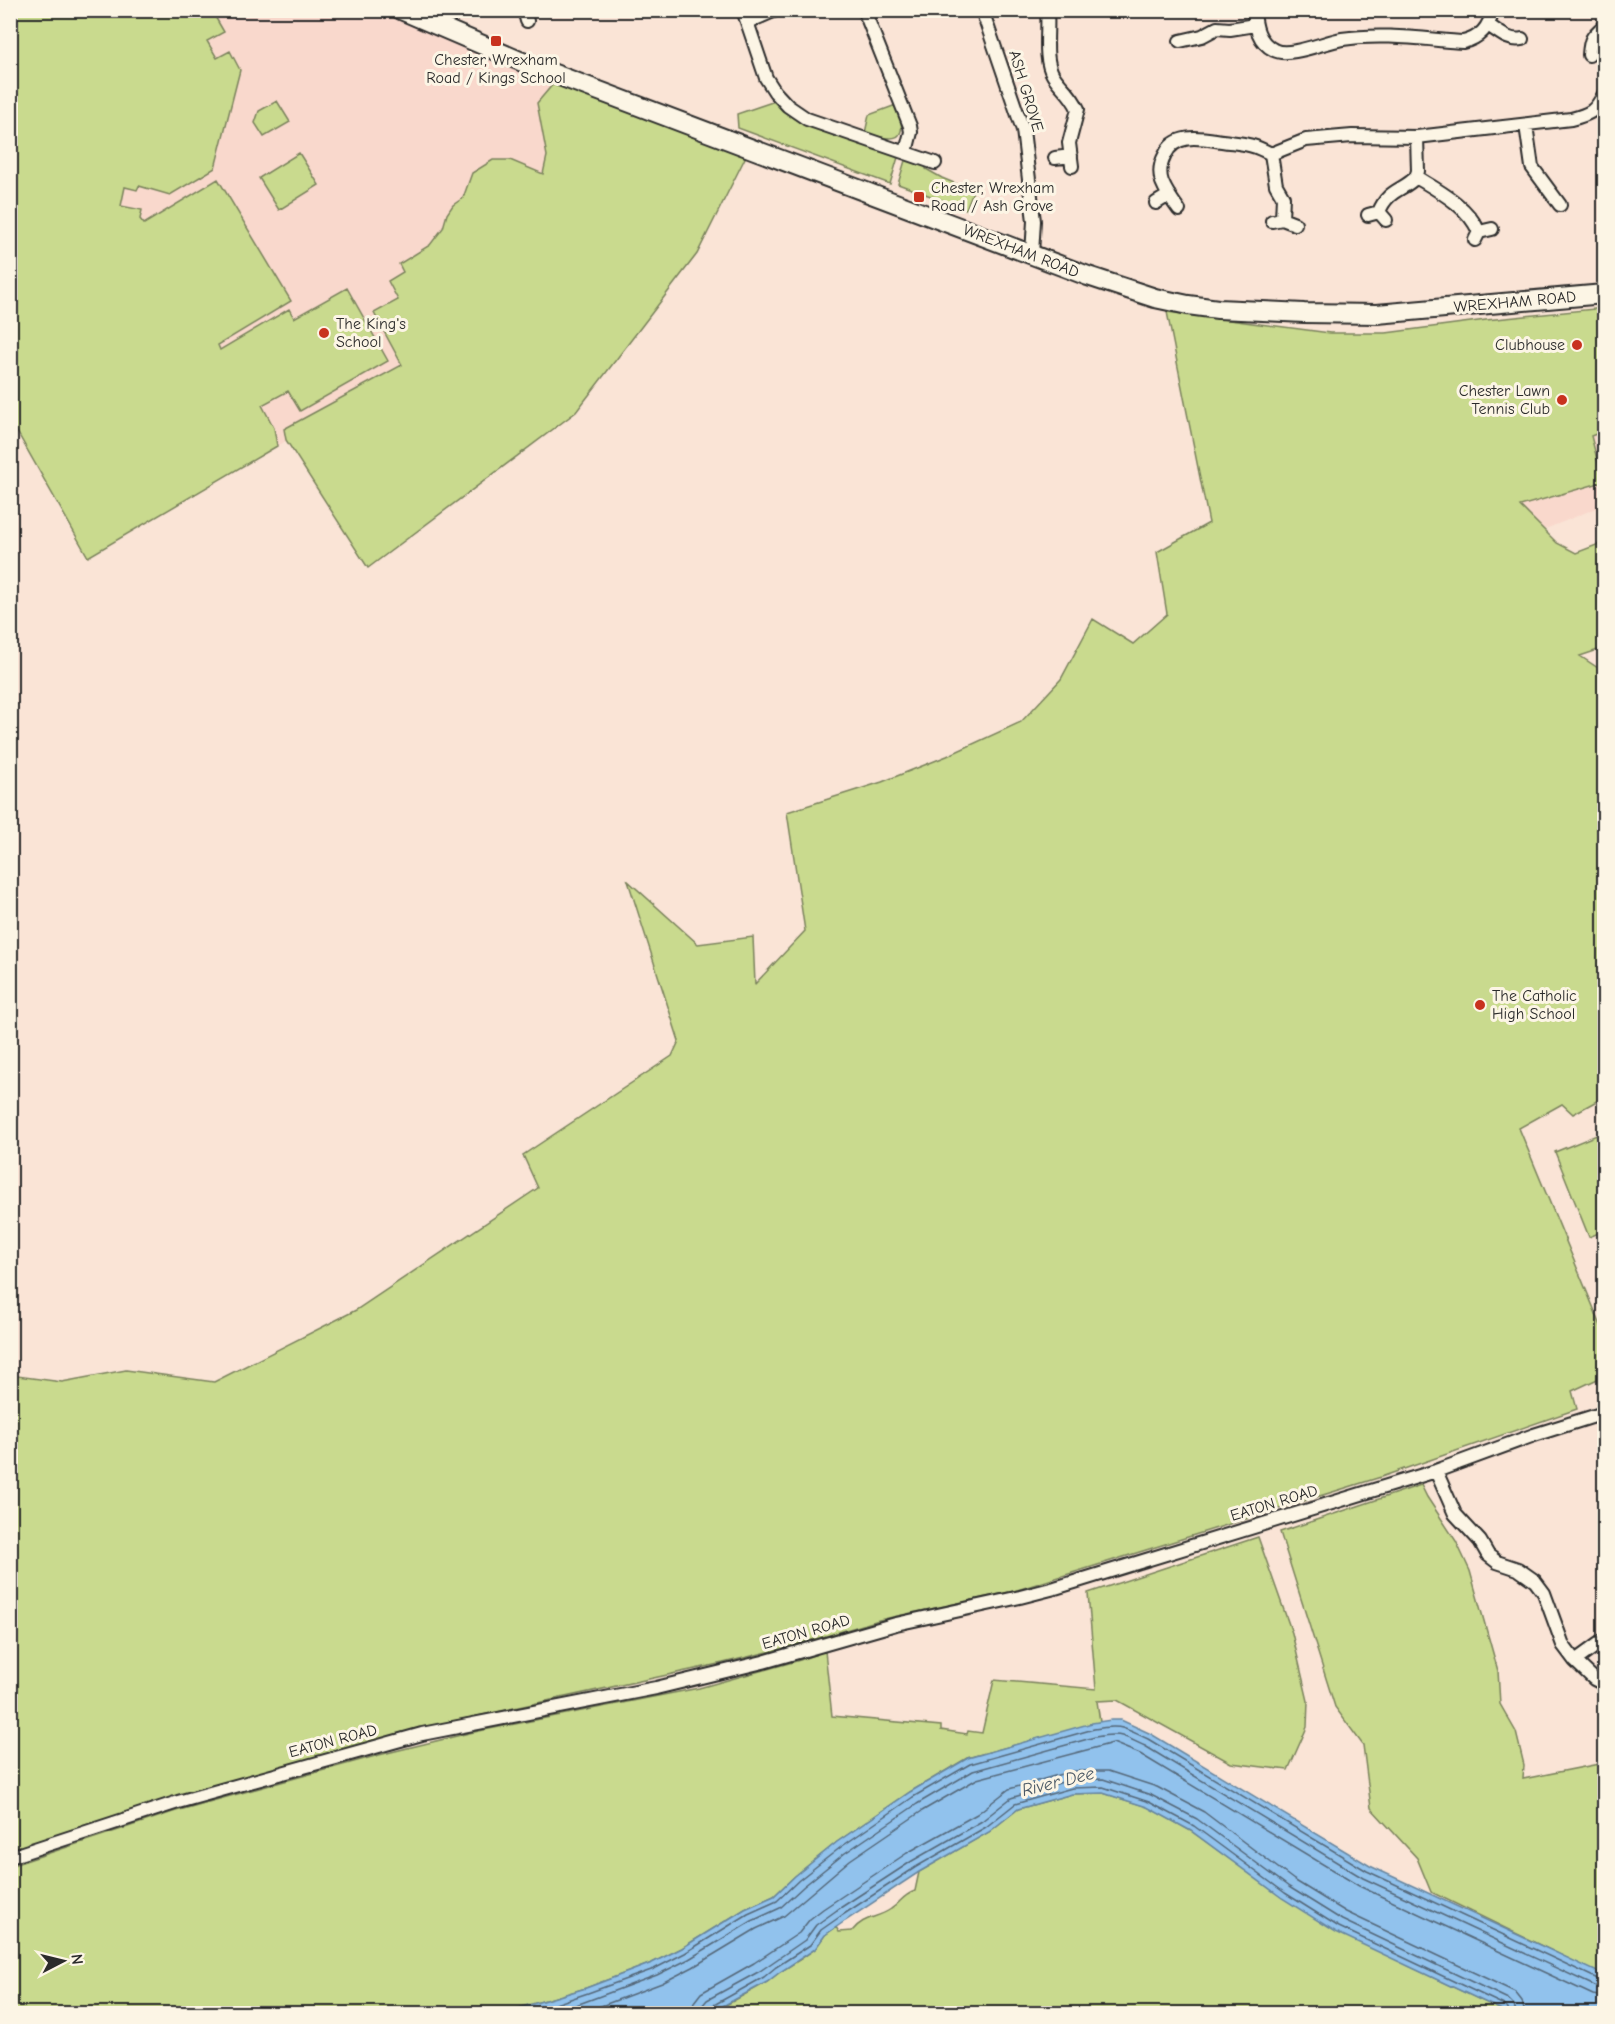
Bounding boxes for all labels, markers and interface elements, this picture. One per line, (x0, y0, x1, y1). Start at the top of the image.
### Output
marker: Chester, Wrexham Road / Kings School (489, 34, 503, 48)
street label: ASH GROVE (1005, 48, 1047, 134)
place label: Chester, Wrexham Road / Kings School (426, 51, 566, 87)
place label: Chester, Wrexham Road / Ash Grove (931, 179, 1055, 215)
marker: Chester, Wrexham Road / Ash Grove (912, 190, 926, 204)
street label: WREXHAM ROAD (960, 221, 1082, 281)
street label: WREXHAM ROAD (1453, 288, 1577, 316)
place label: The King's School (336, 315, 406, 351)
marker: The King's School (317, 326, 331, 340)
place label: Clubhouse (1495, 336, 1565, 354)
marker: Clubhouse (1570, 338, 1584, 352)
place label: Chester Lawn Tennis Club (1459, 382, 1550, 418)
marker: Chester Lawn Tennis Club (1555, 393, 1569, 407)
place label: The Catholic High School (1492, 987, 1577, 1023)
marker: The Catholic High School (1473, 998, 1487, 1012)
street label: EATON ROAD (1228, 1481, 1320, 1525)
street label: EATON ROAD (760, 1611, 852, 1653)
street label: EATON ROAD (287, 1721, 379, 1761)
water label: River Dee (1020, 1763, 1096, 1801)
north arrow (33, 1931, 93, 1991)
text: N (67, 1953, 86, 1966)

